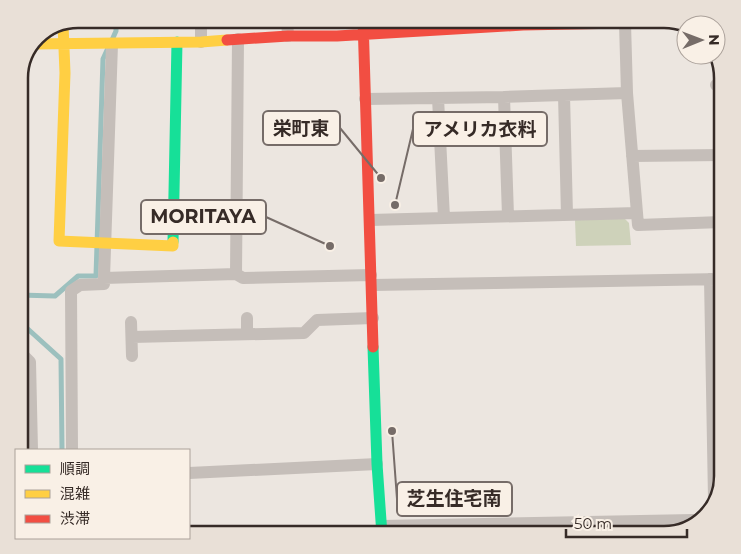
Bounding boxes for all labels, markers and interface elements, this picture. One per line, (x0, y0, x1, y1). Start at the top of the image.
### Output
north arrow (676, 15, 726, 65)
text: N (705, 34, 723, 46)
callout: 栄町東 (263, 111, 340, 145)
callout: アメリカ衣料 (413, 112, 547, 146)
text: 栄町東 (272, 117, 330, 140)
text: アメリカ衣料 (423, 118, 537, 141)
callout: MORITAYA (141, 200, 266, 234)
text: MORITAYA (150, 205, 256, 228)
legend (15, 449, 190, 539)
text: 順調 (60, 459, 90, 478)
callout: 芝生住宅南 (397, 482, 512, 516)
text: 混雑 (60, 484, 90, 503)
text: 芝生住宅南 (406, 487, 502, 510)
scale bar (566, 506, 687, 538)
text: 渋滞 (60, 509, 90, 528)
text: 50 m (574, 514, 612, 533)

